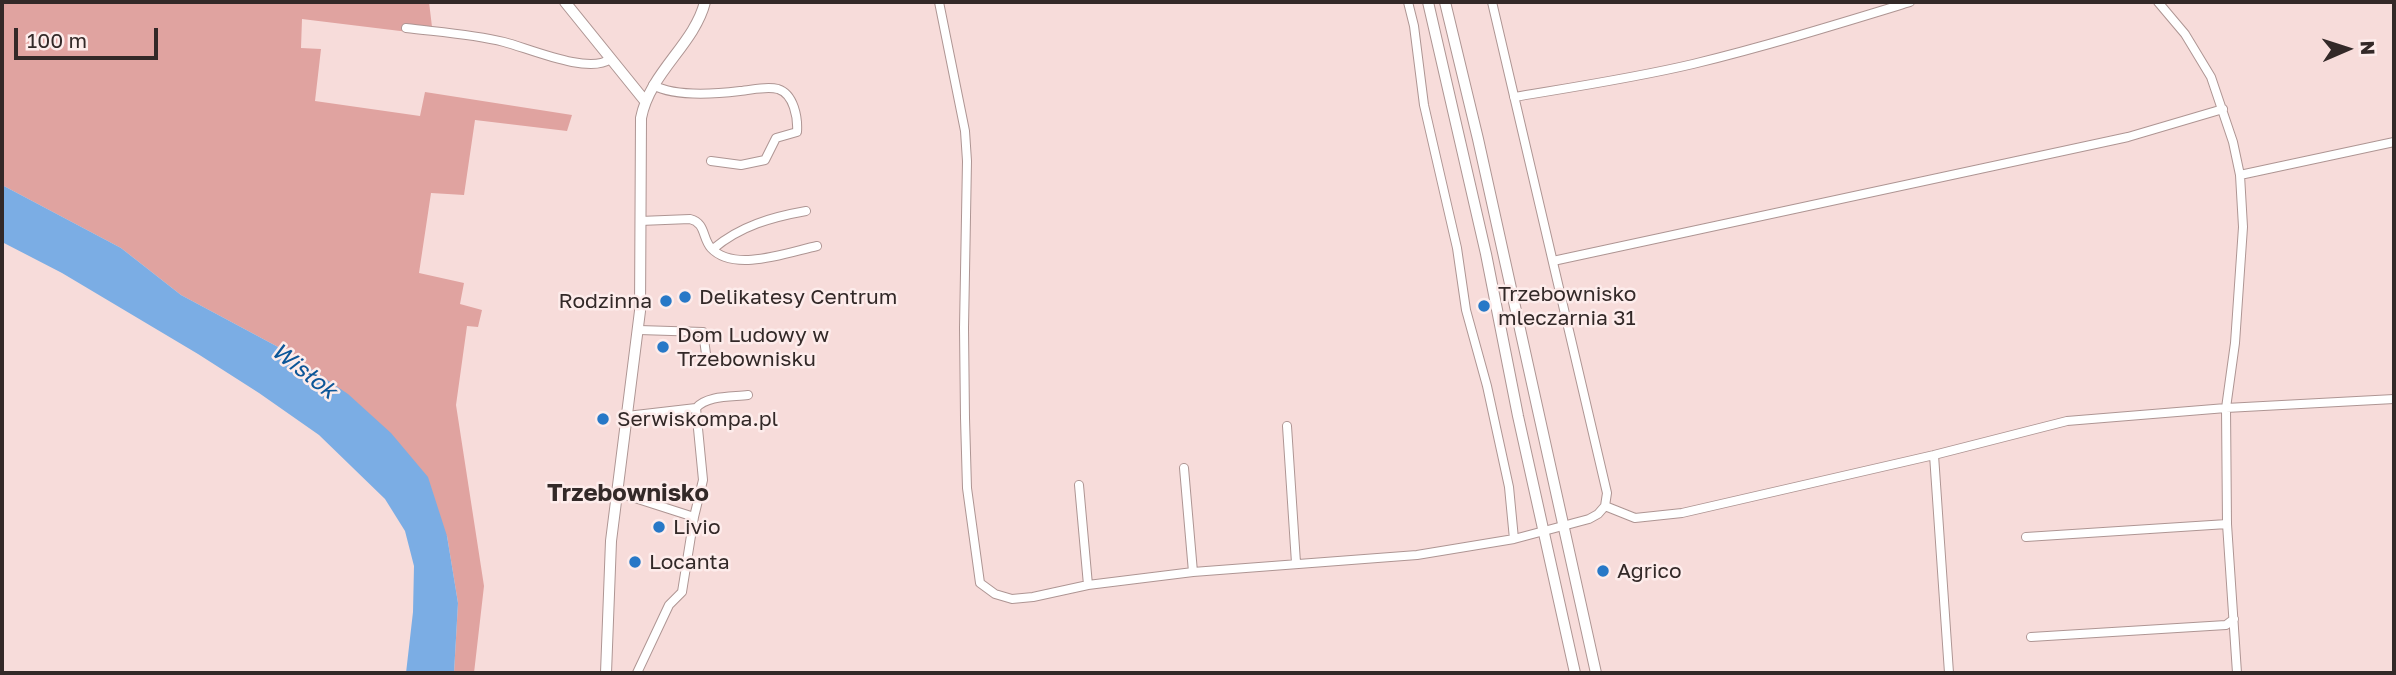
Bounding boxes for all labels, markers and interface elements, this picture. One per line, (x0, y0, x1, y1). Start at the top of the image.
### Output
scale bar (18, 14, 161, 58)
north arrow (2312, 14, 2382, 84)
text: 100 m (27, 27, 87, 53)
text: N (2357, 40, 2380, 56)
place label: Trzebownisko mleczarnia 31 (1498, 281, 1636, 331)
place label: Delikatesy Centrum (699, 284, 897, 310)
place label: Rodzinna (558, 288, 652, 314)
marker: Delikatesy Centrum (677, 289, 693, 305)
marker: Rodzinna (658, 293, 674, 309)
marker: Trzebownisko mleczarnia 31 (1476, 298, 1492, 314)
place label: Dom Ludowy w Trzebownisku (677, 322, 829, 372)
water label: Wisłok (266, 337, 342, 405)
marker: Dom Ludowy w Trzebownisku (655, 339, 671, 355)
place label: Serwiskompa.pl (617, 406, 778, 432)
marker: Serwiskompa.pl (595, 411, 611, 427)
district label: Trzebownisko (547, 479, 709, 507)
place label: Livio (673, 514, 721, 540)
marker: Livio (651, 519, 667, 535)
place label: Locanta (649, 549, 730, 575)
marker: Locanta (627, 554, 643, 570)
place label: Agrico (1617, 558, 1682, 584)
marker: Agrico (1595, 563, 1611, 579)

